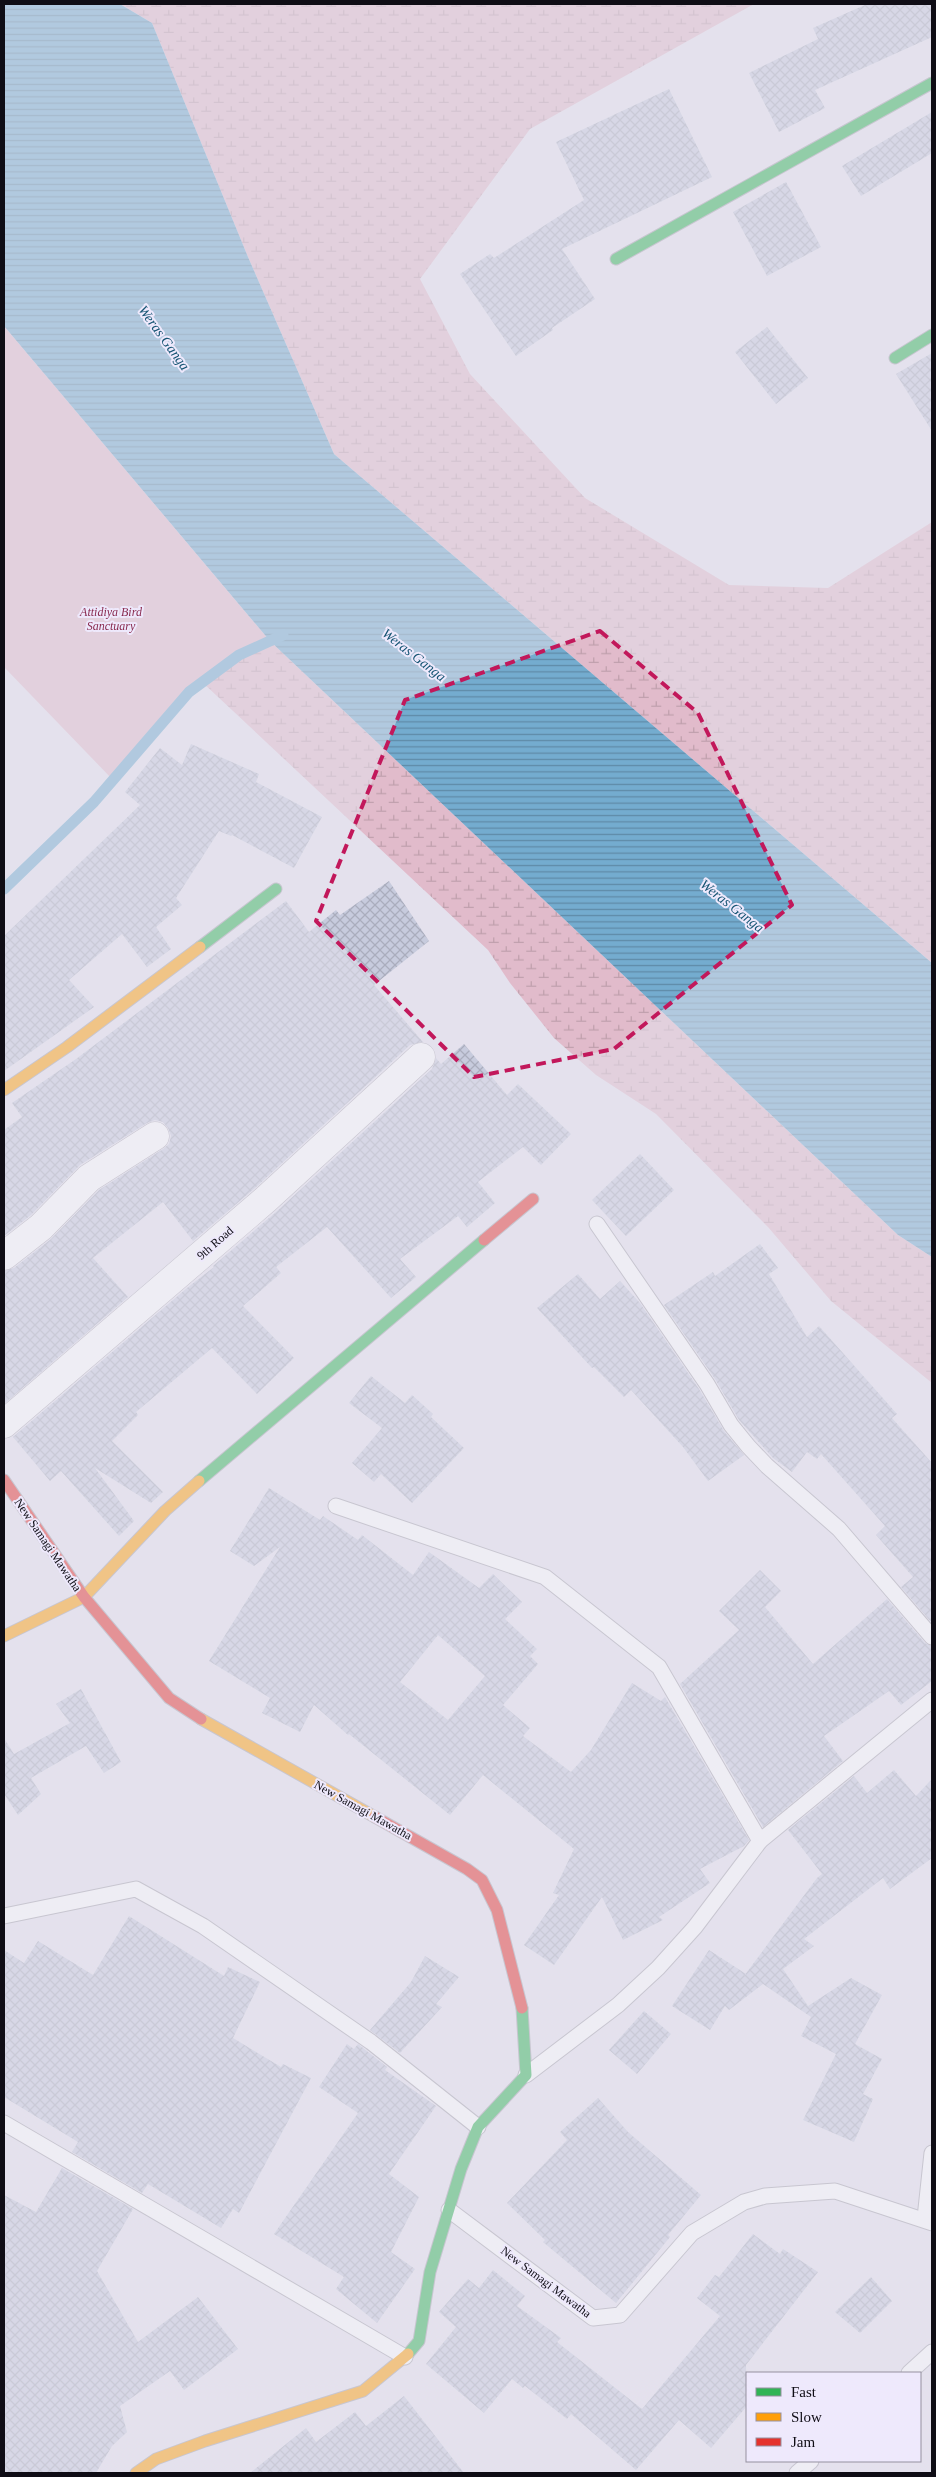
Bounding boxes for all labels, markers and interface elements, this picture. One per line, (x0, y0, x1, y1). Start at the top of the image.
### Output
water label: Weras Ganga (136, 303, 192, 373)
park label: Attidiya Bird Sanctuary (79, 605, 143, 633)
water label: Weras Ganga (379, 626, 449, 684)
water label: Weras Ganga (697, 877, 767, 935)
street label: 9th Road (194, 1223, 236, 1263)
street label: New Samagi Mawatha (12, 1496, 85, 1595)
street label: New Samagi Mawatha (312, 1777, 415, 1843)
street label: New Samagi Mawatha (498, 2244, 594, 2321)
legend (746, 2372, 921, 2462)
text: Fast (791, 2384, 817, 2400)
text: Slow (791, 2409, 822, 2425)
text: Jam (791, 2434, 815, 2450)

